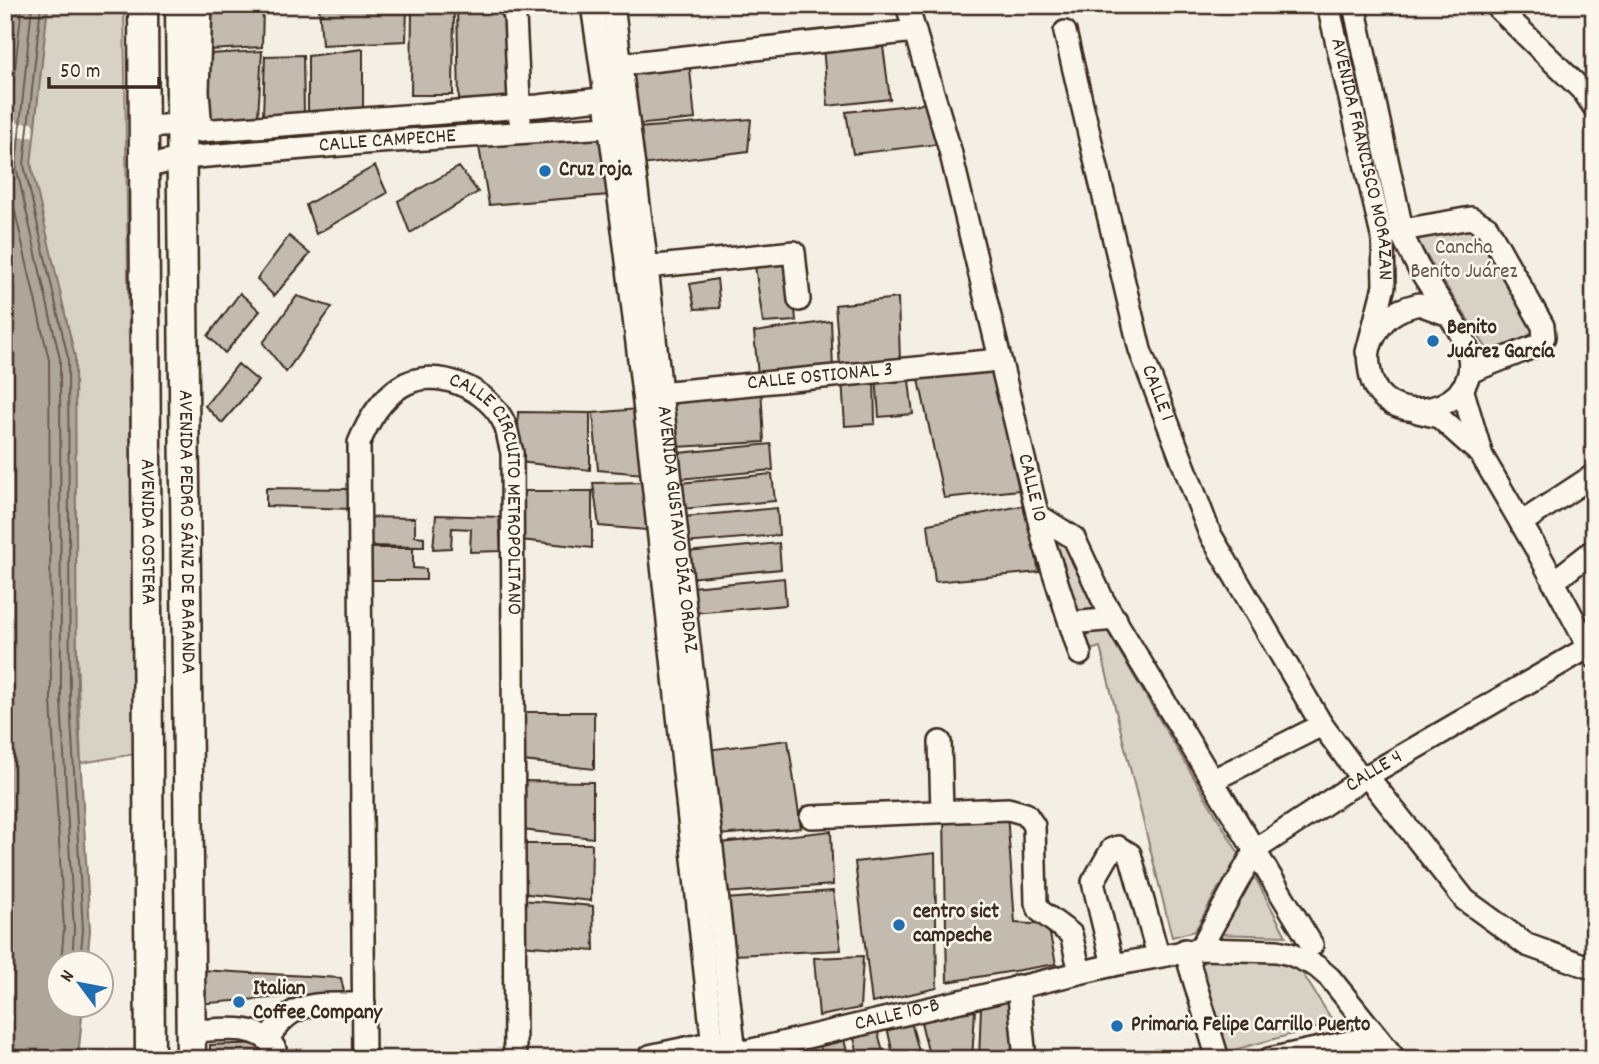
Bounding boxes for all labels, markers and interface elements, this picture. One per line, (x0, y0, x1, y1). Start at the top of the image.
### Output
street label: AVENIDA FRANCISCO MORAZAN (1321, 35, 1399, 281)
scale bar (49, 46, 159, 90)
text: 50 m (60, 58, 100, 88)
street label: CALLE CAMPECHE (318, 122, 457, 162)
place label: Cruz roja (559, 156, 633, 186)
marker: Cruz roja (537, 163, 553, 179)
park label: Cancha Beníto Juárez (1411, 234, 1517, 288)
place label: Benito Juárez García (1447, 314, 1556, 368)
marker: Benito Juárez García (1425, 333, 1441, 349)
street label: CALLE OSTIONAL 3 (746, 355, 894, 399)
street label: CALLE 1 (1132, 361, 1181, 426)
street label: CALLE CIRCUITO METROPOLITANO (445, 366, 528, 615)
street label: AVENIDA PEDRO SÁINZ DE BARANDA (169, 390, 202, 674)
street label: AVENIDA GUSTAVO DÍAZ ORDAZ (648, 404, 705, 655)
street label: CALLE 10 (1008, 451, 1054, 525)
street label: AVENIDA COSTERA (131, 459, 162, 605)
street label: CALLE 4 (1340, 743, 1409, 801)
place label: centro sict campeche (913, 898, 999, 952)
marker: centro sict campeche (891, 917, 907, 933)
north arrow (46, 948, 116, 1018)
text: N (55, 966, 82, 988)
place label: Italian Coffee Company (253, 975, 384, 1029)
street label: CALLE 10-B (852, 991, 943, 1040)
marker: Italian Coffee Company (231, 994, 247, 1010)
place label: Primaria Felipe Carrillo Puerto (1131, 1011, 1370, 1041)
marker: Primaria Felipe Carrillo Puerto (1109, 1018, 1125, 1034)

